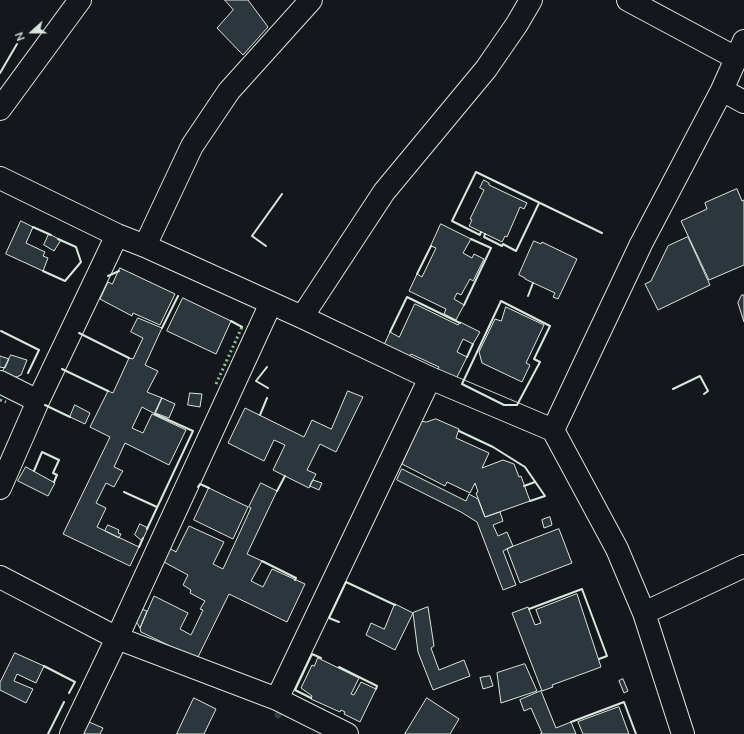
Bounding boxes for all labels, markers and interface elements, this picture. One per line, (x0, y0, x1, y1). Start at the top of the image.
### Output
north arrow (12, 12, 52, 52)
text: N (12, 30, 29, 43)

